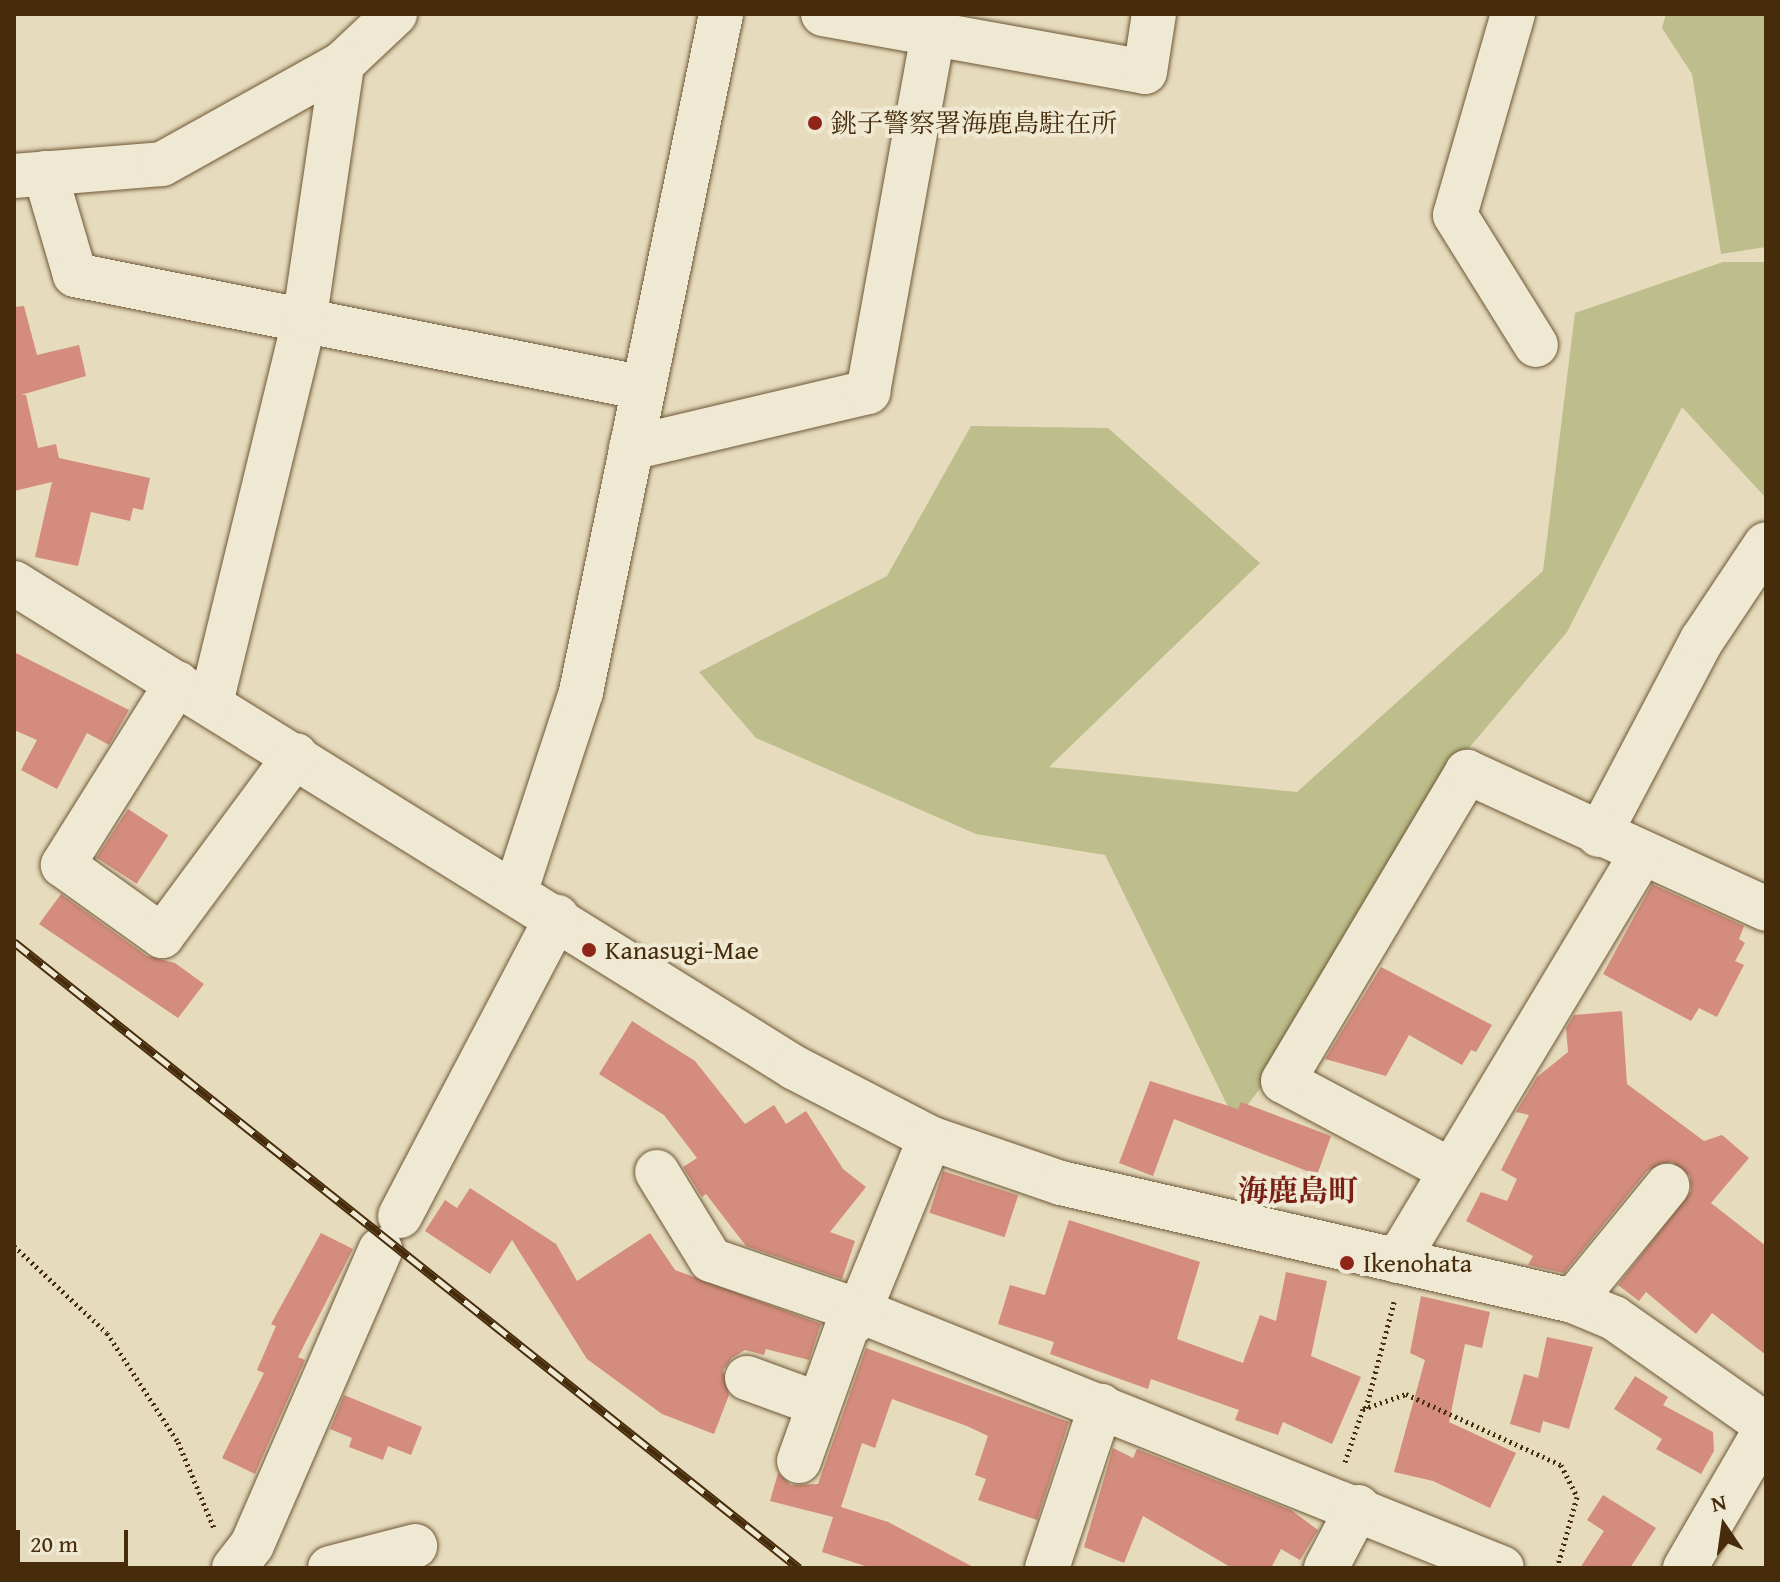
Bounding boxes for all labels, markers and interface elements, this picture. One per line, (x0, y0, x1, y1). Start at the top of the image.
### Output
place label: 銚子警察署海鹿島駐在所 (831, 107, 1117, 139)
marker: 銚子警察署海鹿島駐在所 (806, 114, 824, 132)
place label: Kanasugi-Mae (605, 934, 759, 966)
marker: Kanasugi-Mae (580, 941, 598, 959)
district label: 海鹿島町 (1238, 1172, 1358, 1208)
place label: Ikenohata (1363, 1247, 1472, 1279)
marker: Ikenohata (1338, 1254, 1356, 1272)
text: N (1708, 1485, 1729, 1520)
north arrow (1684, 1486, 1764, 1566)
scale bar (20, 1514, 132, 1564)
text: 20 m (30, 1526, 78, 1561)

